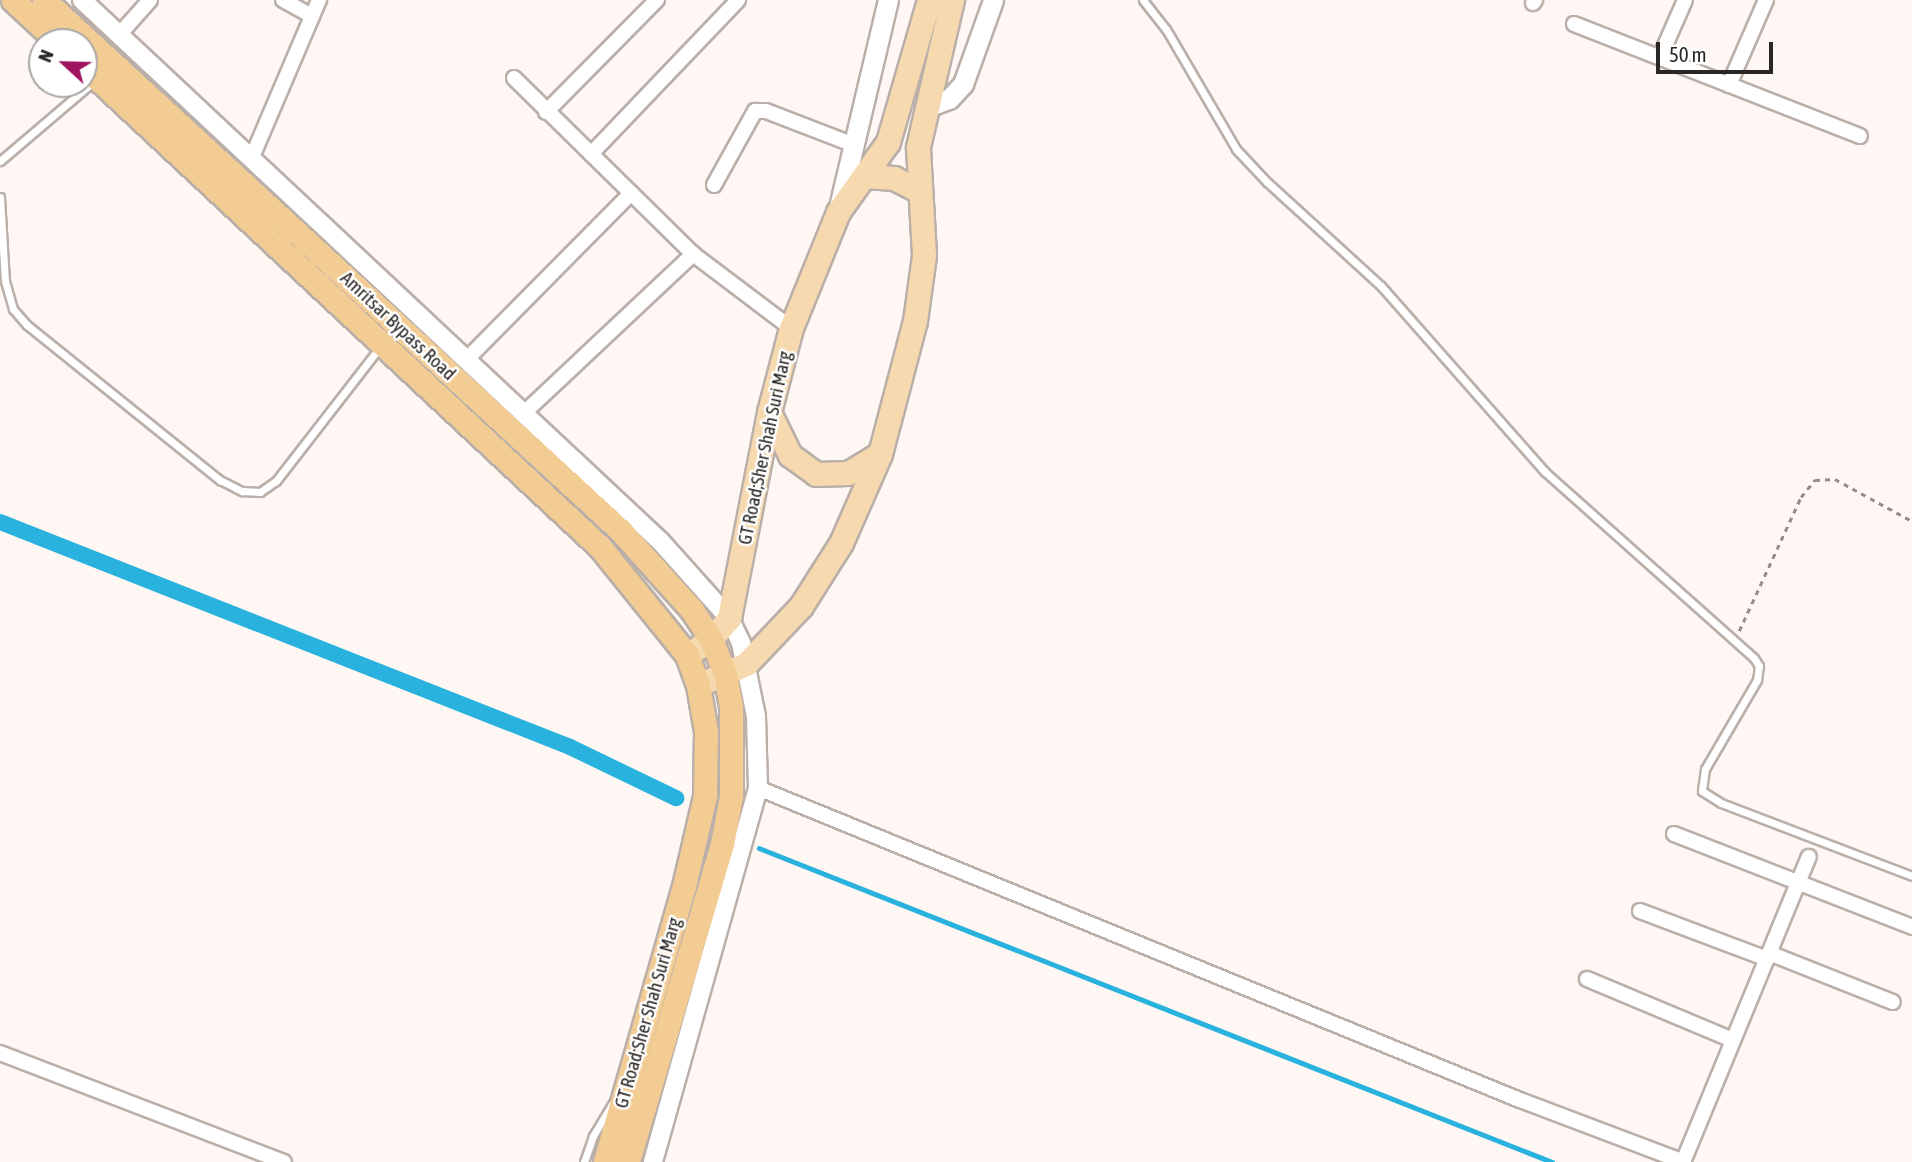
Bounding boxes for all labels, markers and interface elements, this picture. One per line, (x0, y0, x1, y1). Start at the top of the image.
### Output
north arrow (28, 28, 98, 98)
scale bar (1660, 28, 1777, 72)
text: 50 m (1669, 42, 1707, 66)
text: N (33, 47, 58, 65)
street label: Amritsar Bypass Road (336, 267, 460, 385)
street label: GT Road;Sher Shah Suri Marg (733, 349, 797, 547)
street label: GT Road;Sher Shah Suri Marg (610, 915, 686, 1111)

